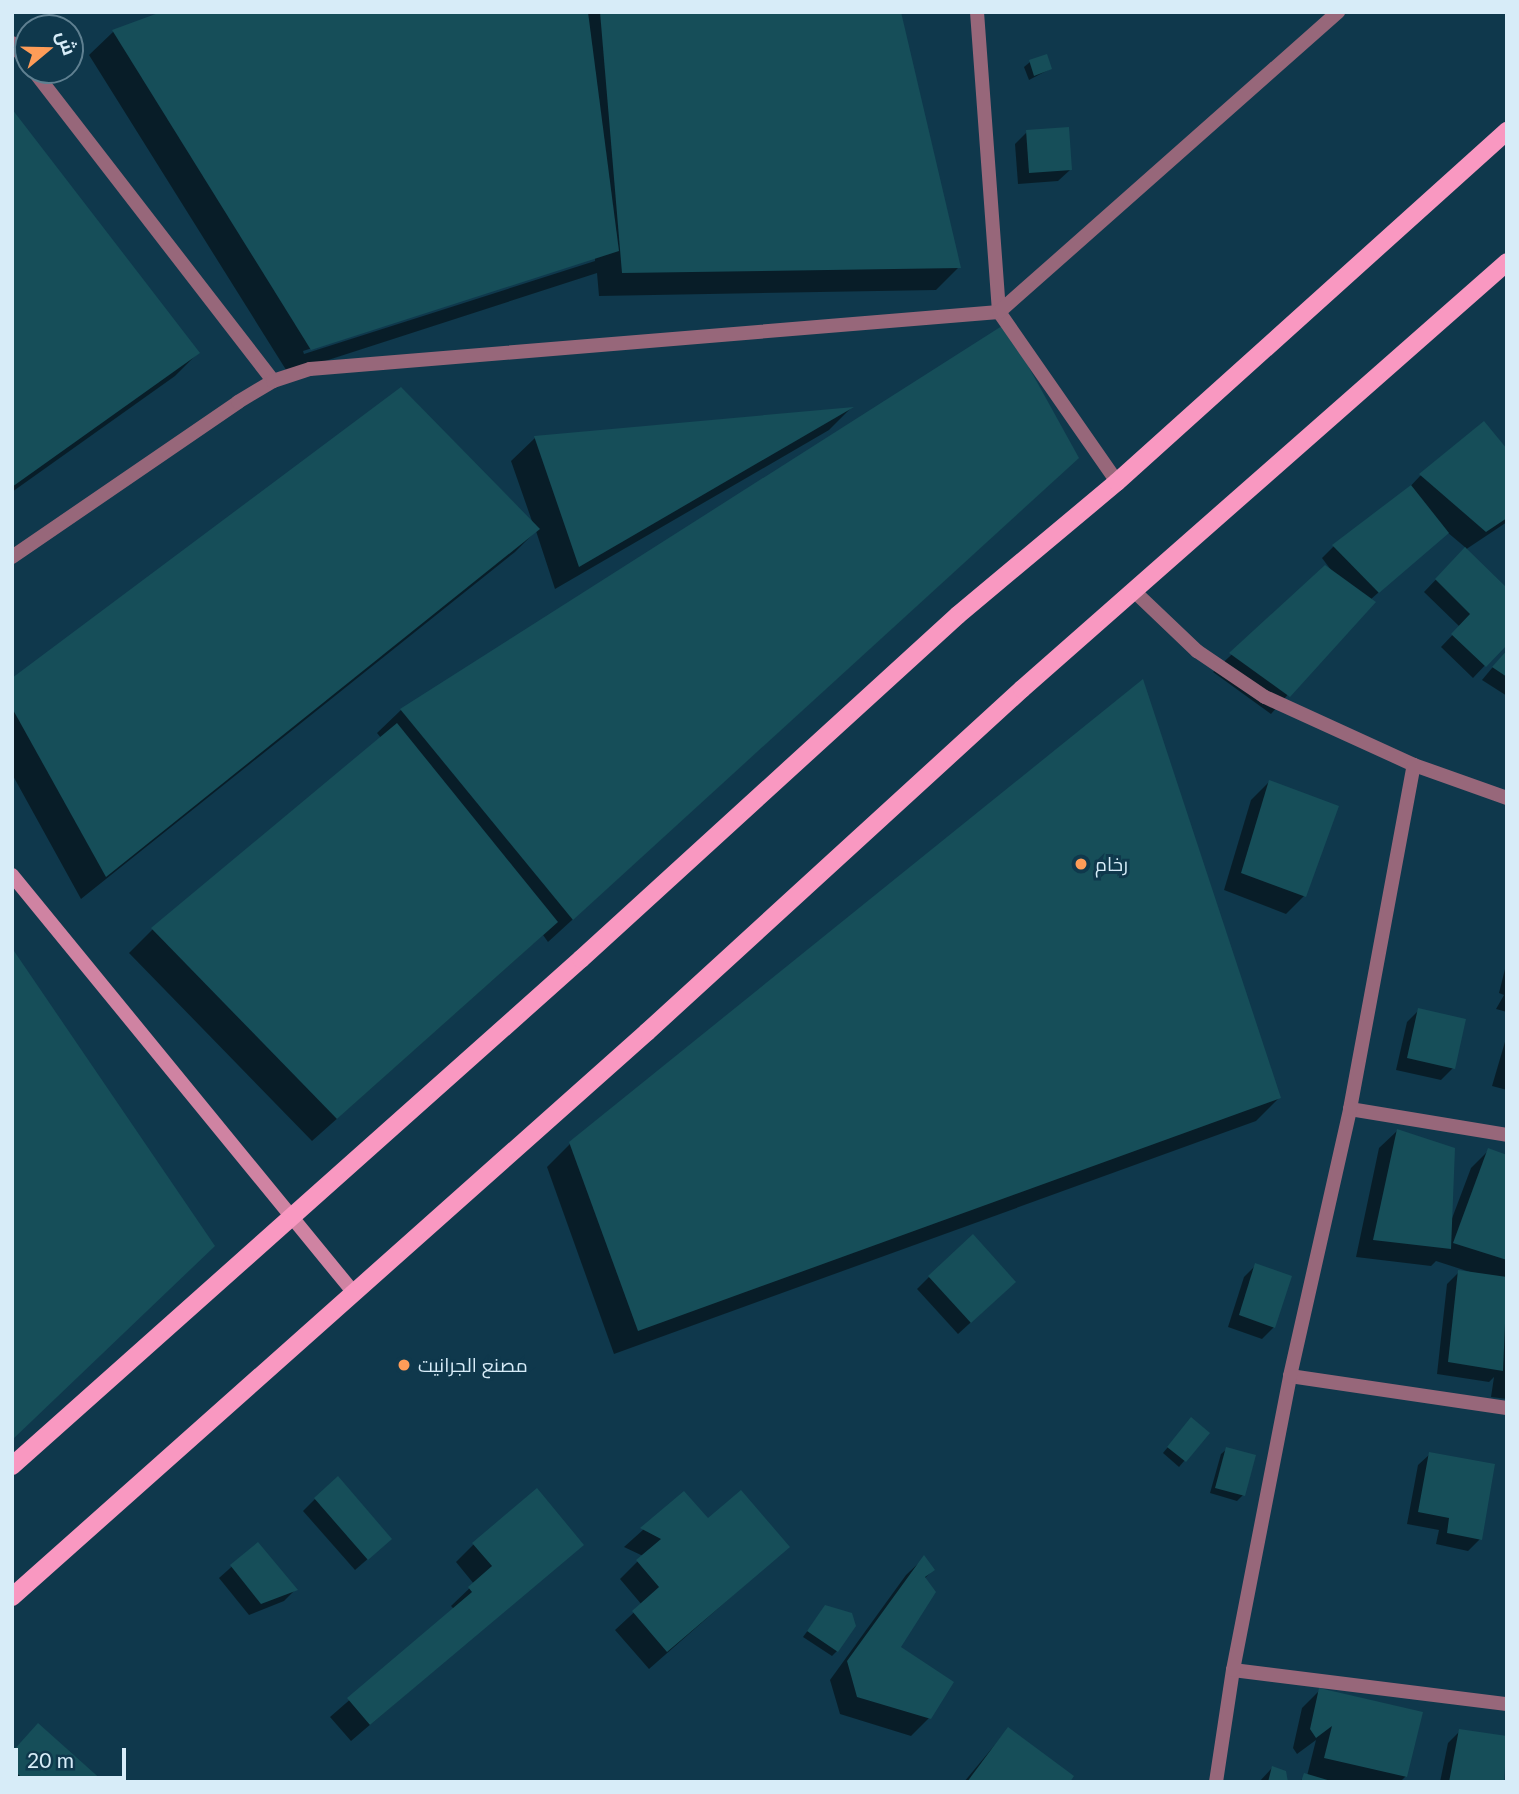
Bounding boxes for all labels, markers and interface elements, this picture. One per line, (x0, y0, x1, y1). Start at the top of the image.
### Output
north arrow (14, 14, 84, 84)
text: ش (53, 27, 82, 58)
place label: رخام (1095, 853, 1128, 875)
marker: رخام (1073, 856, 1089, 872)
place label: مصنع الجرانيت (418, 1354, 528, 1376)
marker: مصنع الجرانيت (396, 1357, 412, 1373)
scale bar (18, 1734, 130, 1778)
text: 20 m (27, 1747, 74, 1772)

